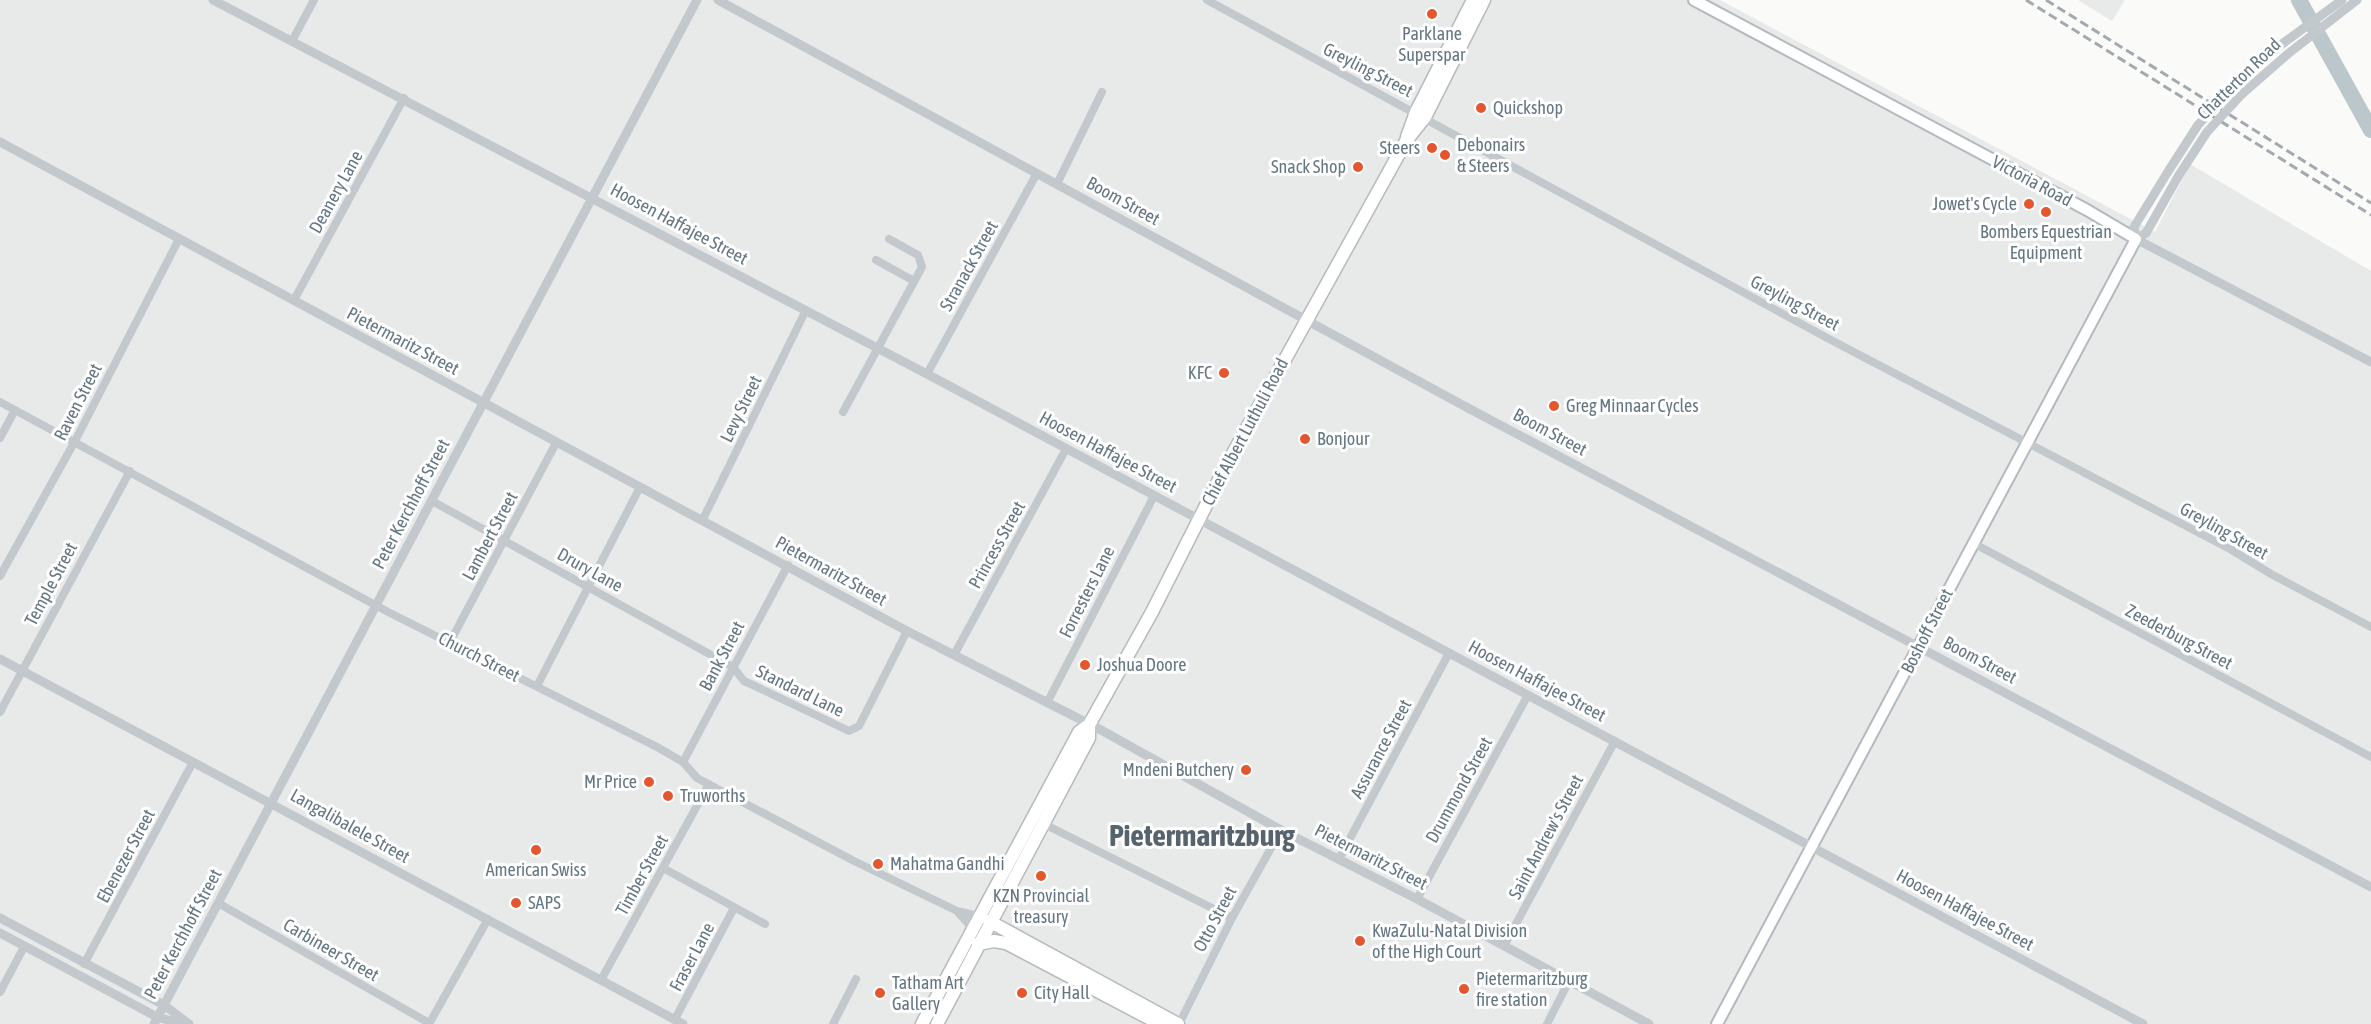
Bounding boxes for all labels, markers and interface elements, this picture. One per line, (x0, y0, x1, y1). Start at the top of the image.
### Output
marker: Parklane Superspar (1425, 7, 1439, 21)
place label: Parklane Superspar (1399, 23, 1466, 65)
street label: Chatterton Road (2193, 34, 2285, 124)
street label: Greyling Street (1320, 38, 1416, 101)
place label: Quickshop (1493, 97, 1563, 118)
marker: Quickshop (1474, 101, 1488, 115)
place label: Debonairs & Steers (1457, 134, 1525, 176)
place label: Steers (1380, 137, 1420, 158)
marker: Steers (1425, 141, 1439, 155)
street label: Deanery Lane (304, 147, 367, 237)
marker: Debonairs & Steers (1438, 148, 1452, 162)
street label: Victoria Road (1989, 151, 2076, 210)
place label: Snack Shop (1271, 156, 1346, 177)
marker: Snack Shop (1351, 160, 1365, 174)
street label: Boom Street (1083, 172, 1163, 229)
street label: Hoosen Haffajee Street (607, 179, 751, 269)
place label: Jowet's Cycle (1933, 193, 2017, 214)
marker: Jowet's Cycle (2022, 197, 2036, 211)
marker: Bombers Equestrian Equipment (2039, 205, 2053, 219)
street label: Stranack Street (935, 217, 1002, 314)
place label: Bombers Equestrian Equipment (1980, 221, 2112, 263)
street label: Greyling Street (1747, 270, 1843, 335)
street label: Pietermaritz Street (344, 302, 463, 379)
street label: Chief Albert Luthuli Road (1197, 355, 1292, 509)
street label: Raven Street (49, 360, 106, 444)
place label: KFC (1188, 362, 1212, 383)
marker: KFC (1217, 366, 1231, 380)
street label: Levy Street (715, 372, 766, 446)
place label: Greg Minnaar Cycles (1566, 395, 1699, 416)
marker: Greg Minnaar Cycles (1547, 399, 1561, 413)
street label: Boom Street (1510, 403, 1591, 460)
street label: Hoosen Haffajee Street (1036, 407, 1180, 497)
place label: Bonjour (1317, 428, 1370, 449)
marker: Bonjour (1298, 432, 1312, 446)
street label: Peter Kerchhoff Street (367, 435, 454, 572)
street label: Lambert Street (457, 488, 522, 584)
street label: Princess Street (964, 497, 1029, 592)
street label: Greyling Street (2176, 498, 2272, 563)
street label: Pietermaritz Street (772, 531, 890, 610)
street label: Temple Street (20, 539, 81, 629)
street label: Forresters Lane (1054, 542, 1119, 641)
street label: Drury Lane (554, 543, 627, 596)
street label: Boshoff Street (1896, 585, 1957, 677)
street label: Zeederburg Street (2122, 600, 2236, 674)
street label: Bank Street (695, 617, 749, 694)
street label: Church Street (435, 627, 523, 686)
street label: Boom Street (1940, 631, 2021, 688)
street label: Hoosen Haffajee Street (1465, 636, 1609, 726)
place label: Joshua Doore (1097, 654, 1186, 675)
marker: Joshua Doore (1078, 658, 1092, 672)
street label: Standard Lane (753, 660, 848, 721)
street label: Assurance Street (1346, 696, 1415, 802)
street label: Drummond Street (1421, 733, 1496, 846)
place label: Mndeni Butchery (1123, 759, 1234, 780)
marker: Mndeni Butchery (1239, 763, 1253, 777)
place label: Mr Price (584, 771, 637, 792)
street label: Saint Andrew's Street (1504, 771, 1587, 903)
marker: Mr Price (642, 775, 656, 789)
street label: Langalibalele Street (287, 784, 414, 867)
place label: Truworths (680, 785, 745, 806)
marker: Truworths (661, 789, 675, 803)
street label: Ebenezer Street (92, 805, 159, 906)
district label: Pietermaritzburg (1109, 818, 1295, 852)
street label: Pietermaritz Street (1311, 819, 1431, 894)
street label: Timber Street (611, 831, 672, 919)
marker: American Swiss (529, 843, 543, 857)
place label: Mahatma Gandhi (890, 853, 1005, 874)
marker: Mahatma Gandhi (871, 857, 885, 871)
place label: American Swiss (486, 859, 586, 880)
street label: Peter Kerchhoff Street (139, 865, 226, 1002)
street label: Hoosen Haffajee Street (1893, 865, 2037, 955)
marker: KZN Provincial treasury (1034, 869, 1048, 883)
street label: Otto Street (1189, 882, 1241, 955)
place label: KZN Provincial treasury (993, 885, 1090, 927)
place label: SAPS (528, 892, 561, 913)
marker: SAPS (509, 896, 523, 910)
street label: Carbineer Street (280, 914, 383, 985)
street label: Fraser Lane (665, 919, 718, 995)
place label: KwaZulu-Natal Division of the High Court (1372, 920, 1527, 962)
marker: KwaZulu-Natal Division of the High Court (1353, 934, 1367, 948)
place label: Pietermaritzburg fire station (1476, 968, 1588, 1010)
place label: Tatham Art Gallery (892, 972, 964, 1014)
place label: City Hall (1034, 982, 1090, 1003)
marker: Pietermaritzburg fire station (1457, 982, 1471, 996)
marker: Tatham Art Gallery (873, 986, 887, 1000)
marker: City Hall (1015, 986, 1029, 1000)

